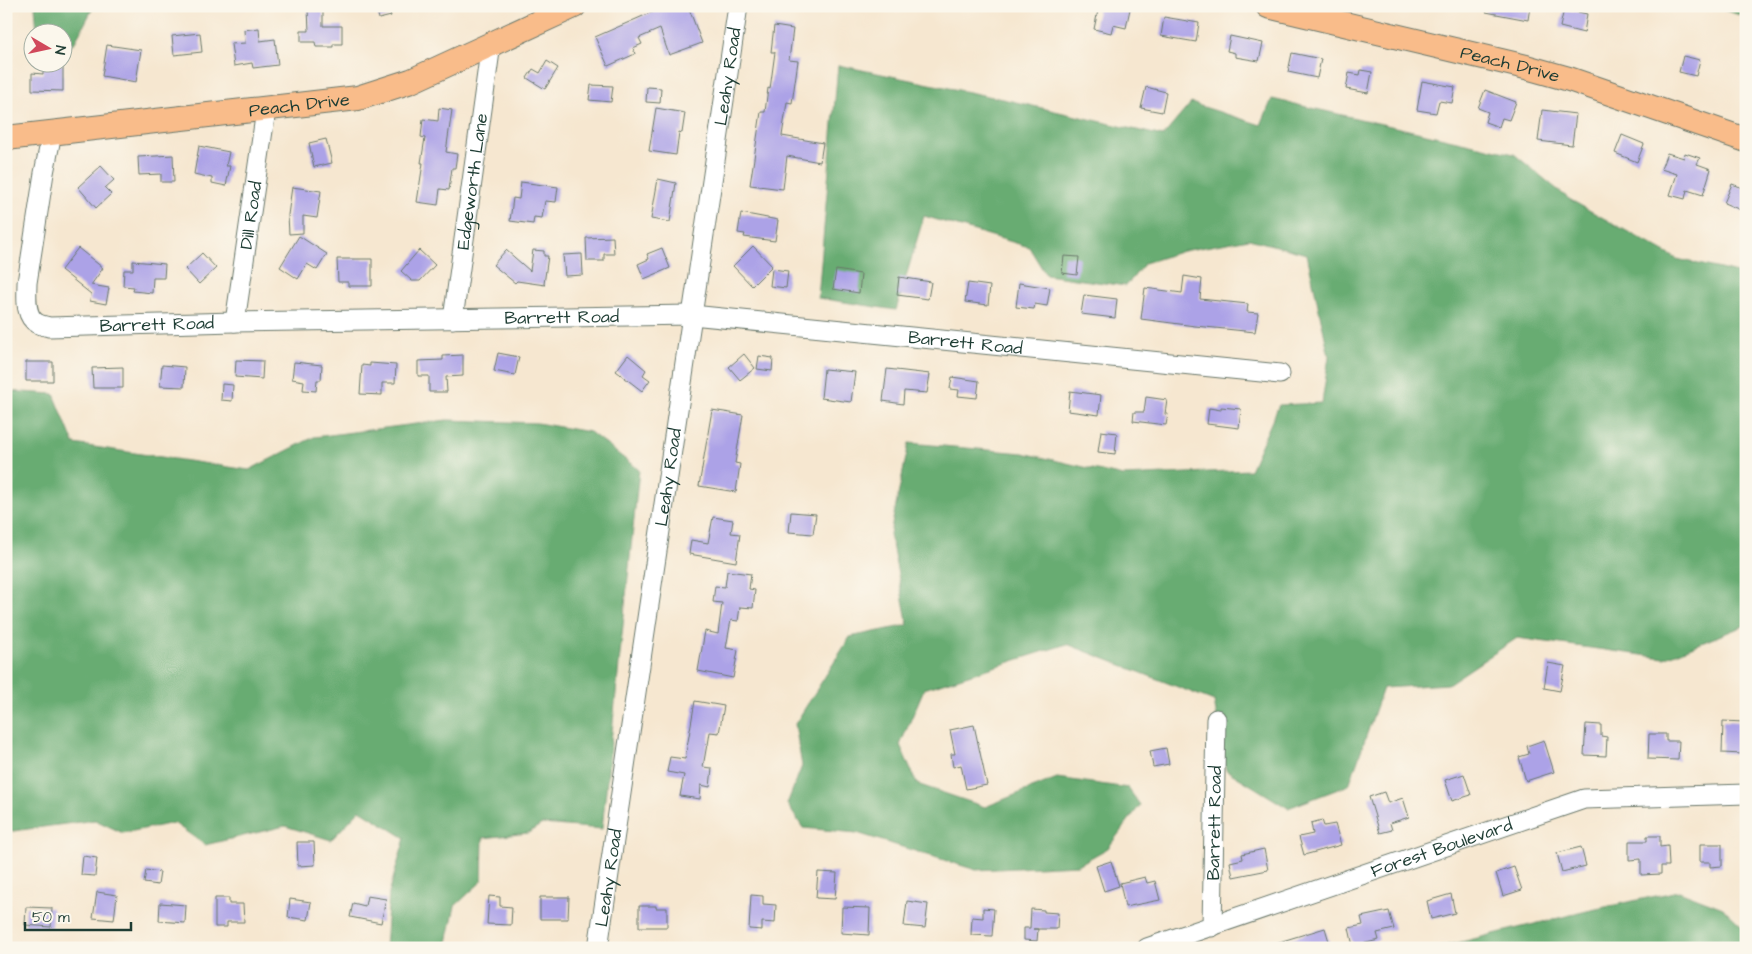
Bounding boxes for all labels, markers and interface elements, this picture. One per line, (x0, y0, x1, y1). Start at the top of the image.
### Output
north arrow (22, 22, 72, 72)
street label: Leahy Road (708, 26, 747, 127)
street label: Peach Drive (1458, 39, 1563, 88)
text: N (49, 44, 70, 56)
street label: Peach Drive (247, 87, 351, 123)
street label: Edgeworth Lane (450, 111, 494, 251)
street label: Dill Road (233, 179, 268, 251)
street label: Barrett Road (504, 304, 619, 330)
street label: Barrett Road (99, 310, 215, 338)
street label: Barrett Road (907, 324, 1024, 361)
street label: Leahy Road (648, 426, 688, 528)
street label: Barrett Road (1200, 765, 1228, 881)
street label: Forest Boulevard (1367, 812, 1516, 883)
street label: Leahy Road (589, 827, 628, 928)
scale bar (25, 899, 131, 931)
text: 50 m (32, 907, 70, 928)

